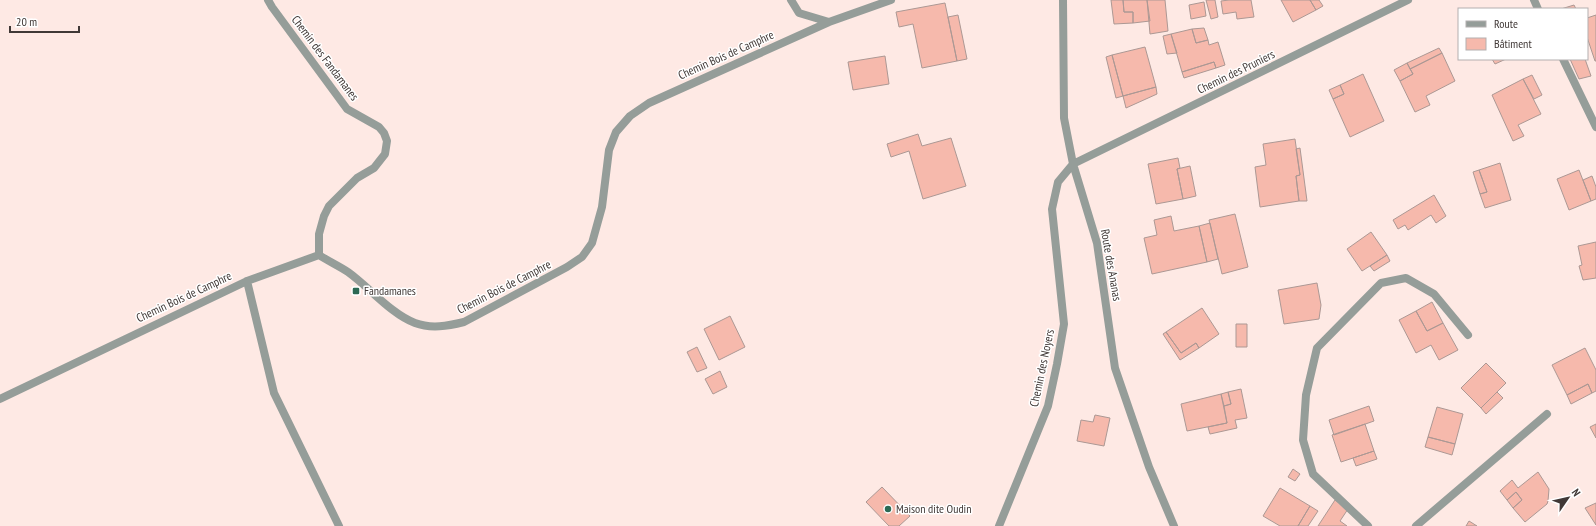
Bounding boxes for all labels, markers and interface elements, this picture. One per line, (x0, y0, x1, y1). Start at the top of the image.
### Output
scale bar (10, 8, 79, 34)
legend (1458, 8, 1588, 60)
street label: Chemin des Fandamanes (289, 12, 362, 103)
text: 20 m (16, 14, 37, 29)
text: Route (1494, 16, 1518, 31)
street label: Chemin Bois de Camphre (676, 27, 776, 82)
text: Bâtiment (1494, 36, 1532, 51)
street label: Chemin des Pruniers (1195, 46, 1277, 97)
street label: Route des Ananas (1098, 228, 1125, 302)
street label: Chemin Bois de Camphre (454, 256, 553, 317)
street label: Chemin Bois de Camphre (134, 268, 234, 325)
place label: Fandamanes (364, 283, 416, 298)
marker: Fandamanes (351, 286, 361, 296)
street label: Chemin des Noyers (1026, 328, 1057, 408)
north arrow (1548, 478, 1588, 518)
text: N (1569, 486, 1584, 499)
place label: Maison dite Oudin (896, 501, 971, 516)
marker: Maison dite Oudin (883, 504, 893, 514)

